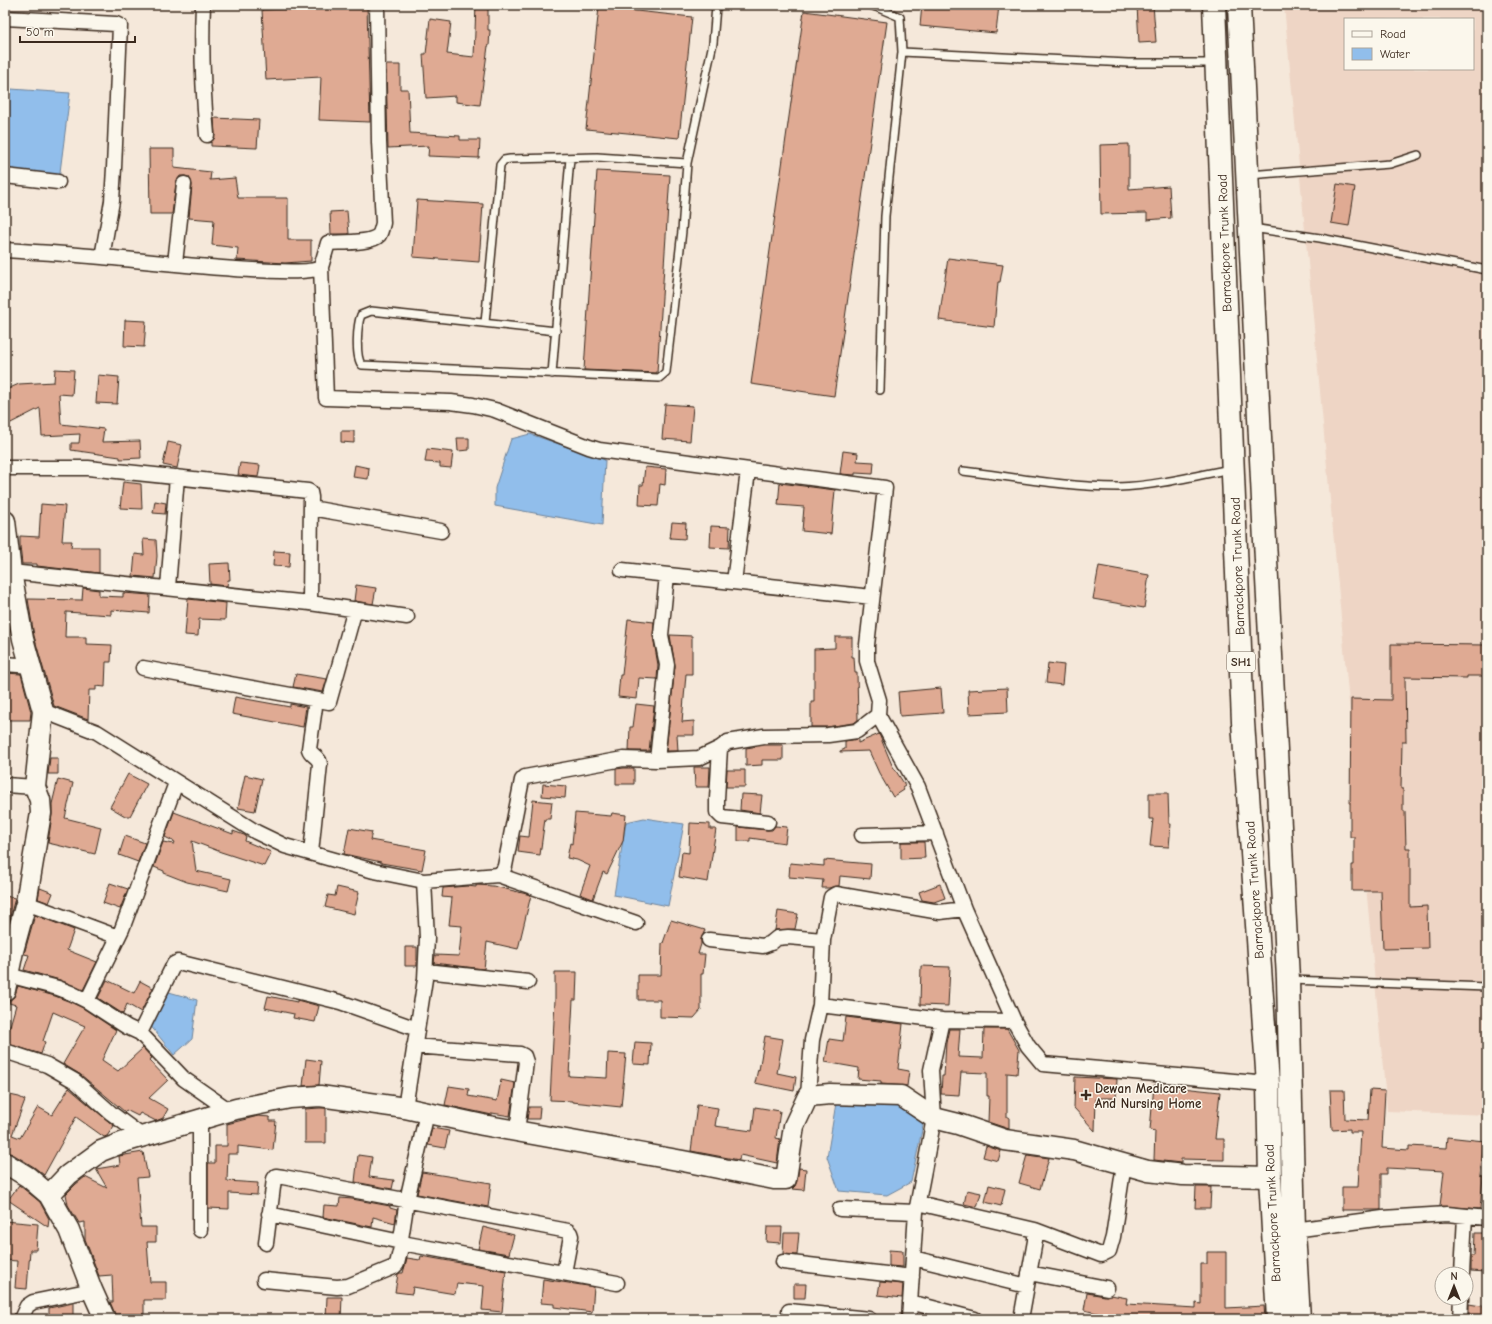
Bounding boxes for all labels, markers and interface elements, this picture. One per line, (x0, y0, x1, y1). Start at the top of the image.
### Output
scale bar (20, 18, 135, 44)
legend (1344, 18, 1474, 70)
text: 50 m (26, 25, 54, 39)
text: Road (1380, 27, 1406, 41)
text: Water (1380, 47, 1410, 61)
street label: Barrackpore Trunk Road (1215, 174, 1234, 312)
street label: Barrackpore Trunk Road (1228, 497, 1247, 635)
road number: SH1 (1227, 652, 1255, 672)
street label: Barrackpore Trunk Road (1242, 821, 1267, 959)
place label: Dewan Medicare And Nursing Home (1095, 1081, 1202, 1111)
marker: Dewan Medicare And Nursing Home (1080, 1089, 1092, 1101)
street label: Barrackpore Trunk Road (1261, 1144, 1284, 1282)
north arrow (1434, 1266, 1474, 1306)
text: N (1450, 1270, 1458, 1283)

